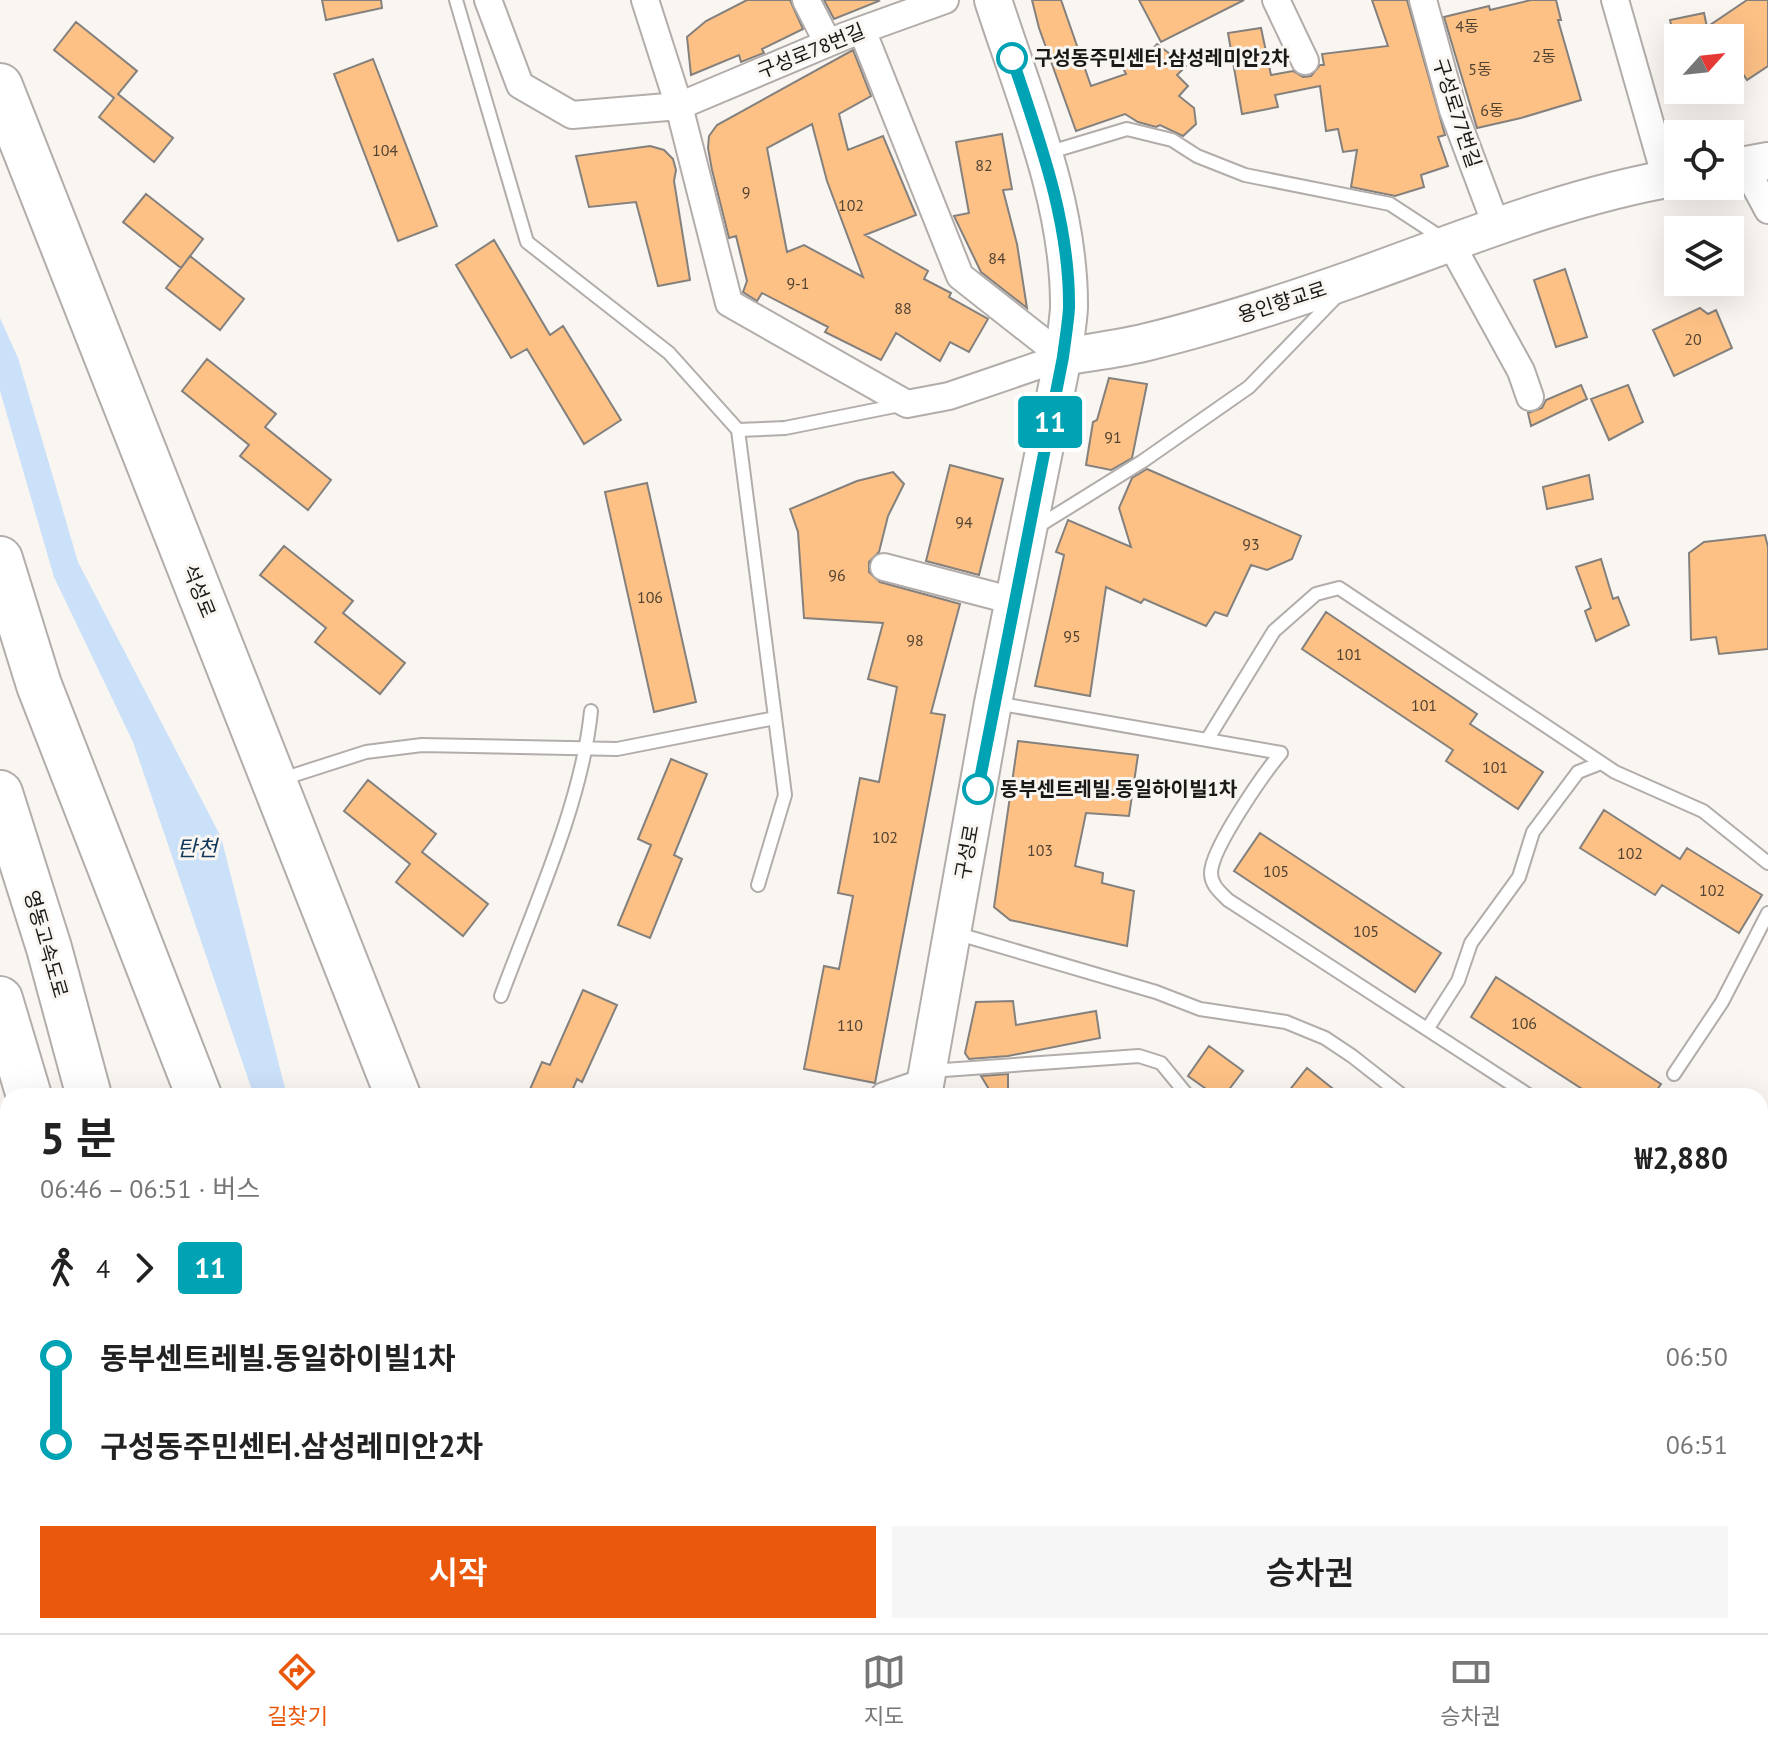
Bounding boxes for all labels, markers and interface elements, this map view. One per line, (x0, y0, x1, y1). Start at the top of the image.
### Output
house number: 4동 (1455, 16, 1479, 36)
street label: 구성로78번길 (753, 18, 869, 84)
north arrow (1664, 24, 1744, 104)
map controls (1664, 24, 1744, 296)
marker: 구성동주민센터.삼성레미안2차 (997, 43, 1027, 73)
place label: 구성동주민센터.삼성레미안2차 (1034, 45, 1290, 71)
house number: 2동 (1532, 46, 1556, 66)
street label: 구성로77번길 (1427, 55, 1487, 171)
house number: 5동 (1468, 59, 1492, 79)
house number: 6동 (1480, 100, 1504, 120)
button: locate (1664, 120, 1744, 200)
house number: 104 (372, 140, 398, 160)
house number: 82 (975, 155, 993, 175)
house number: 9 (742, 182, 750, 202)
house number: 102 (838, 195, 864, 215)
button: layers (1664, 216, 1744, 296)
house number: 84 (988, 248, 1006, 268)
house number: 9-1 (786, 273, 810, 293)
street label: 용인향교로 (1234, 275, 1330, 329)
house number: 88 (894, 298, 912, 318)
house number: 20 (1684, 329, 1702, 349)
line badge: 11 (1014, 396, 1086, 448)
text: 11 (1034, 403, 1066, 440)
house number: 91 (1104, 427, 1122, 447)
house number: 94 (955, 512, 973, 532)
house number: 93 (1242, 534, 1260, 554)
street label: 석성로 (177, 561, 221, 621)
house number: 96 (828, 565, 846, 585)
house number: 106 (637, 587, 663, 607)
house number: 95 (1063, 626, 1081, 646)
house number: 98 (906, 630, 924, 650)
house number: 101 (1336, 644, 1362, 664)
house number: 101 (1411, 695, 1437, 715)
house number: 101 (1482, 757, 1508, 777)
marker: 동부센트레빌.동일하이빌1차 (963, 774, 993, 804)
place label: 동부센트레빌.동일하이빌1차 (1000, 776, 1238, 802)
street label: 구성로 (949, 823, 985, 881)
house number: 102 (872, 827, 898, 847)
water label: 탄천 (177, 834, 220, 862)
house number: 103 (1027, 840, 1053, 860)
house number: 102 (1617, 843, 1643, 863)
house number: 105 (1263, 861, 1289, 881)
house number: 102 (1699, 880, 1725, 900)
street label: 영동고속도로 (18, 887, 74, 1001)
house number: 105 (1353, 921, 1379, 941)
house number: 106 (1511, 1013, 1537, 1033)
house number: 110 (837, 1015, 863, 1035)
text: 5 분 (40, 1109, 117, 1166)
text: ₩2,880 (1635, 1138, 1728, 1177)
text: 06:46 – 06:51 · 버스 (40, 1172, 260, 1205)
icon: walk (40, 1246, 84, 1290)
icon: forward (122, 1246, 166, 1290)
text: 11 (194, 1249, 226, 1286)
text: 4 (96, 1252, 110, 1285)
text: 동부센트레빌.동일하이빌1차 (100, 1338, 456, 1377)
text: 06:50 (1666, 1340, 1728, 1373)
text: 구성동주민센터.삼성레미안2차 (100, 1426, 483, 1465)
text: 06:51 (1666, 1428, 1728, 1461)
button: 시작 (40, 1526, 876, 1618)
button: 승차권 (892, 1526, 1728, 1618)
tab: 길찾기 (267, 1650, 328, 1730)
tab: 지도 (862, 1650, 906, 1730)
tab: 승차권 (1440, 1650, 1501, 1730)

